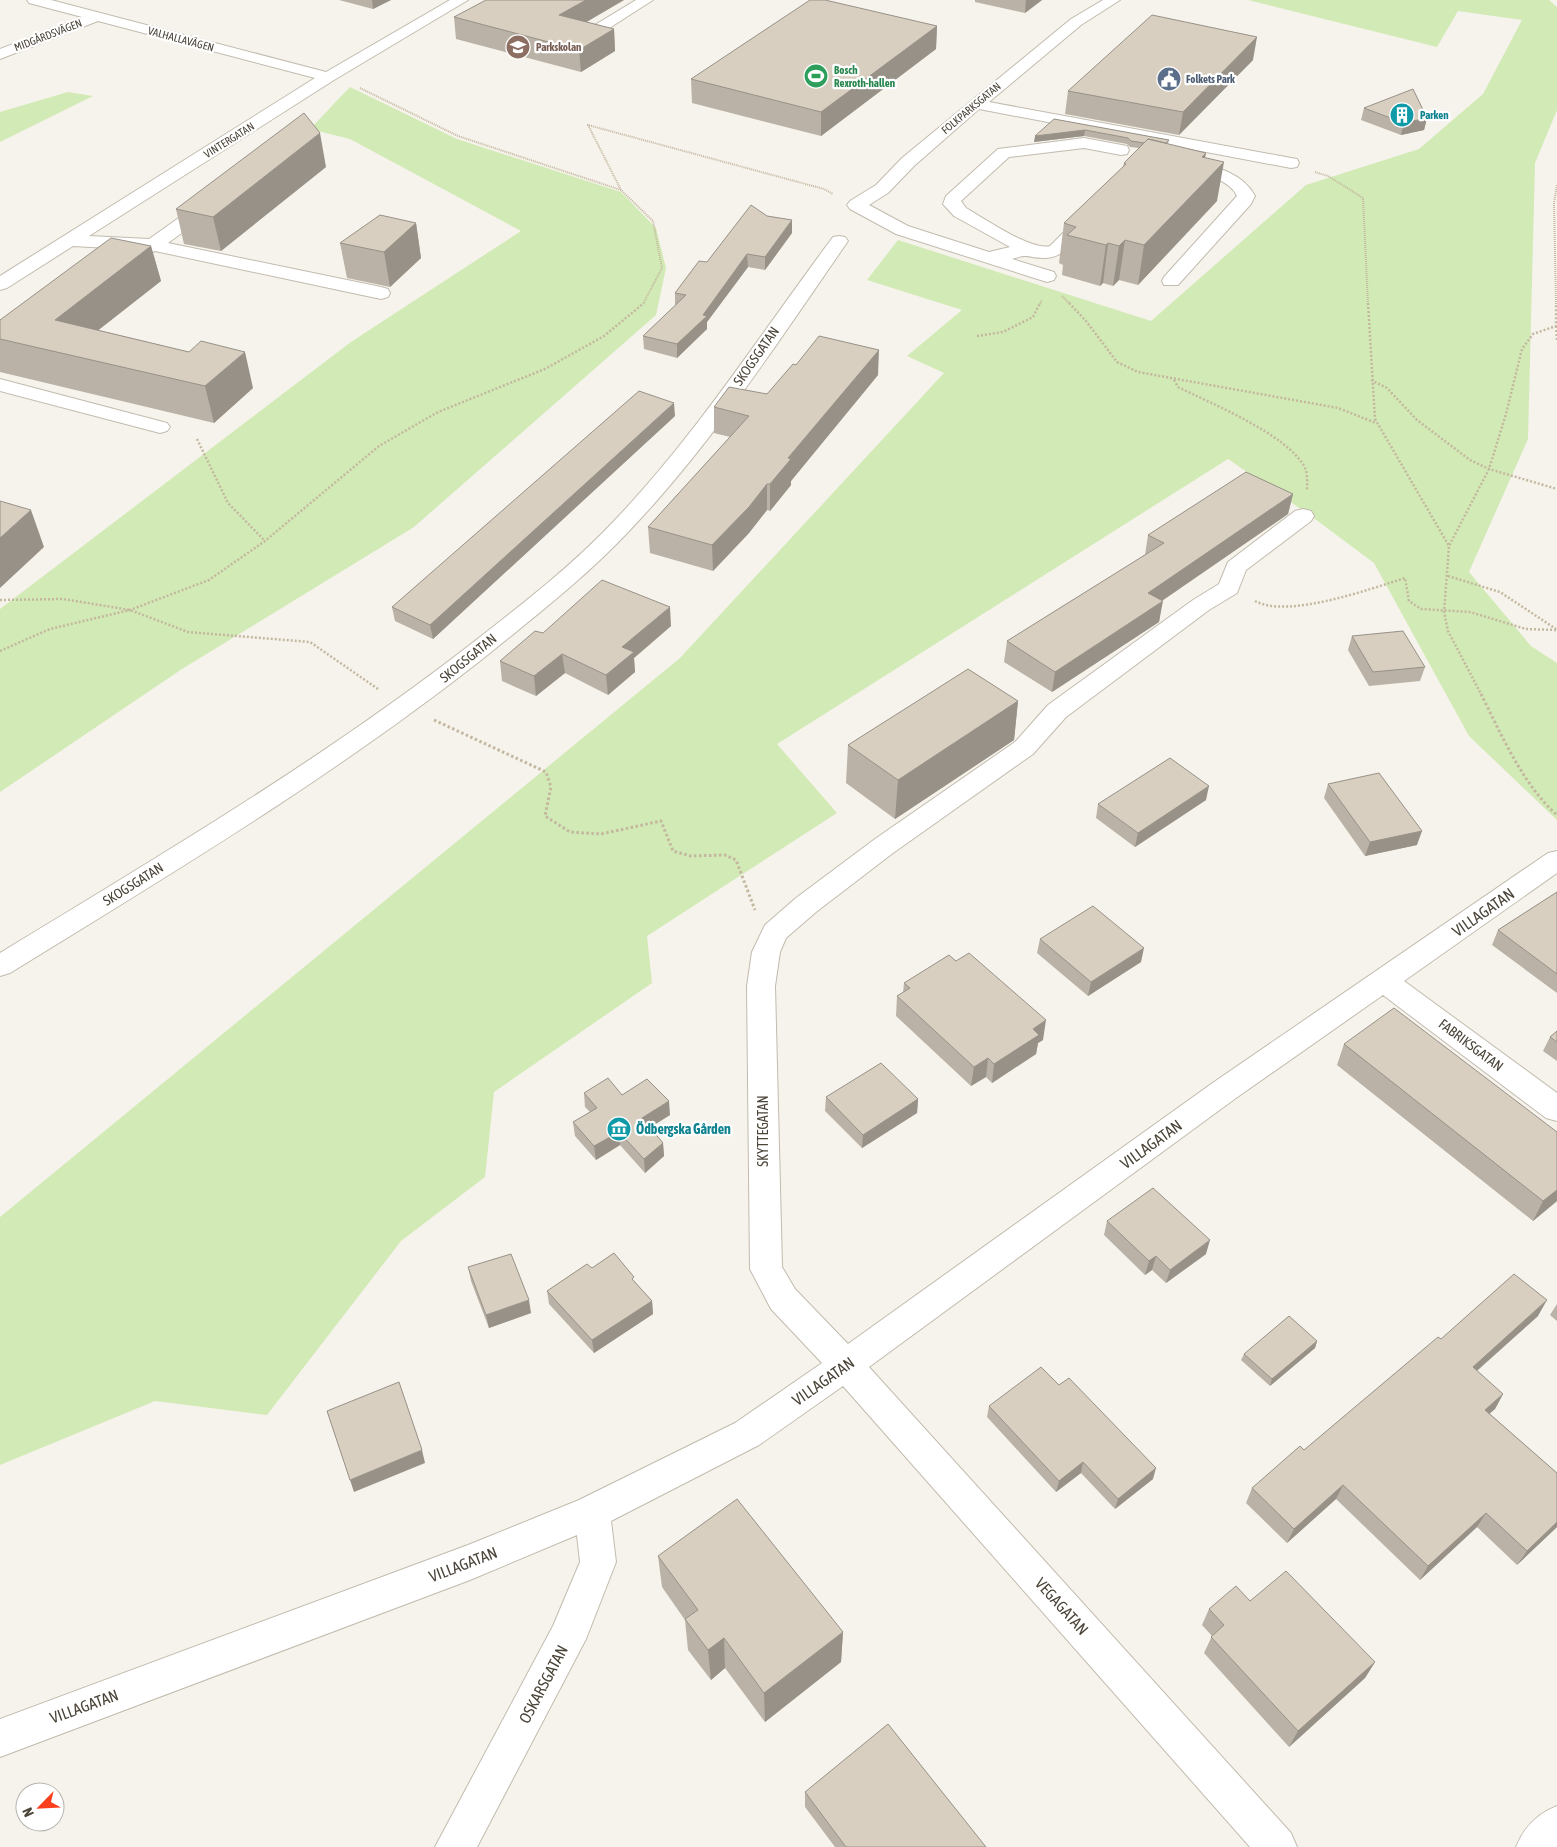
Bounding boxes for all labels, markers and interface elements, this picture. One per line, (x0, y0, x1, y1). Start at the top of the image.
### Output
street label: MIDGÅRDSVÄGEN (12, 16, 83, 53)
street label: VALHALLAVÄGEN (147, 24, 215, 54)
school or university icon: Parkskolan (505, 34, 531, 60)
place label: Parkskolan (536, 41, 581, 53)
sports icon: Bosch Rexroth-hallen (803, 63, 829, 89)
place label: Bosch Rexroth-hallen (834, 64, 895, 89)
public building icon: Folkets Park (1156, 66, 1182, 92)
place label: Folkets Park (1186, 73, 1235, 85)
street label: FOLKPARKSGATAN (939, 80, 1003, 136)
building icon: Parken (1389, 102, 1415, 128)
place label: Parken (1420, 109, 1448, 121)
street label: VINTERGATAN (202, 120, 256, 160)
street label: SKOGSGATAN (730, 323, 782, 389)
street label: SKOGSGATAN (436, 630, 500, 686)
street label: SKOGSGATAN (100, 859, 166, 909)
street label: VILLAGATAN (1449, 884, 1517, 940)
street label: FABRIKSGATAN (1436, 1016, 1506, 1074)
street label: SKYTTEGATAN (755, 1095, 771, 1167)
museum icon: Ödbergska Gården (606, 1116, 632, 1142)
street label: VILLAGATAN (1117, 1116, 1185, 1172)
place label: Ödbergska Gården (636, 1121, 731, 1137)
street label: VILLAGATAN (789, 1353, 857, 1409)
street label: VILLAGATAN (426, 1543, 500, 1585)
street label: VEGAGATAN (1032, 1574, 1092, 1638)
street label: OSKARSGATAN (515, 1642, 571, 1726)
street label: VILLAGATAN (47, 1685, 121, 1727)
north arrow (15, 1782, 65, 1832)
text: N (19, 1805, 37, 1819)

